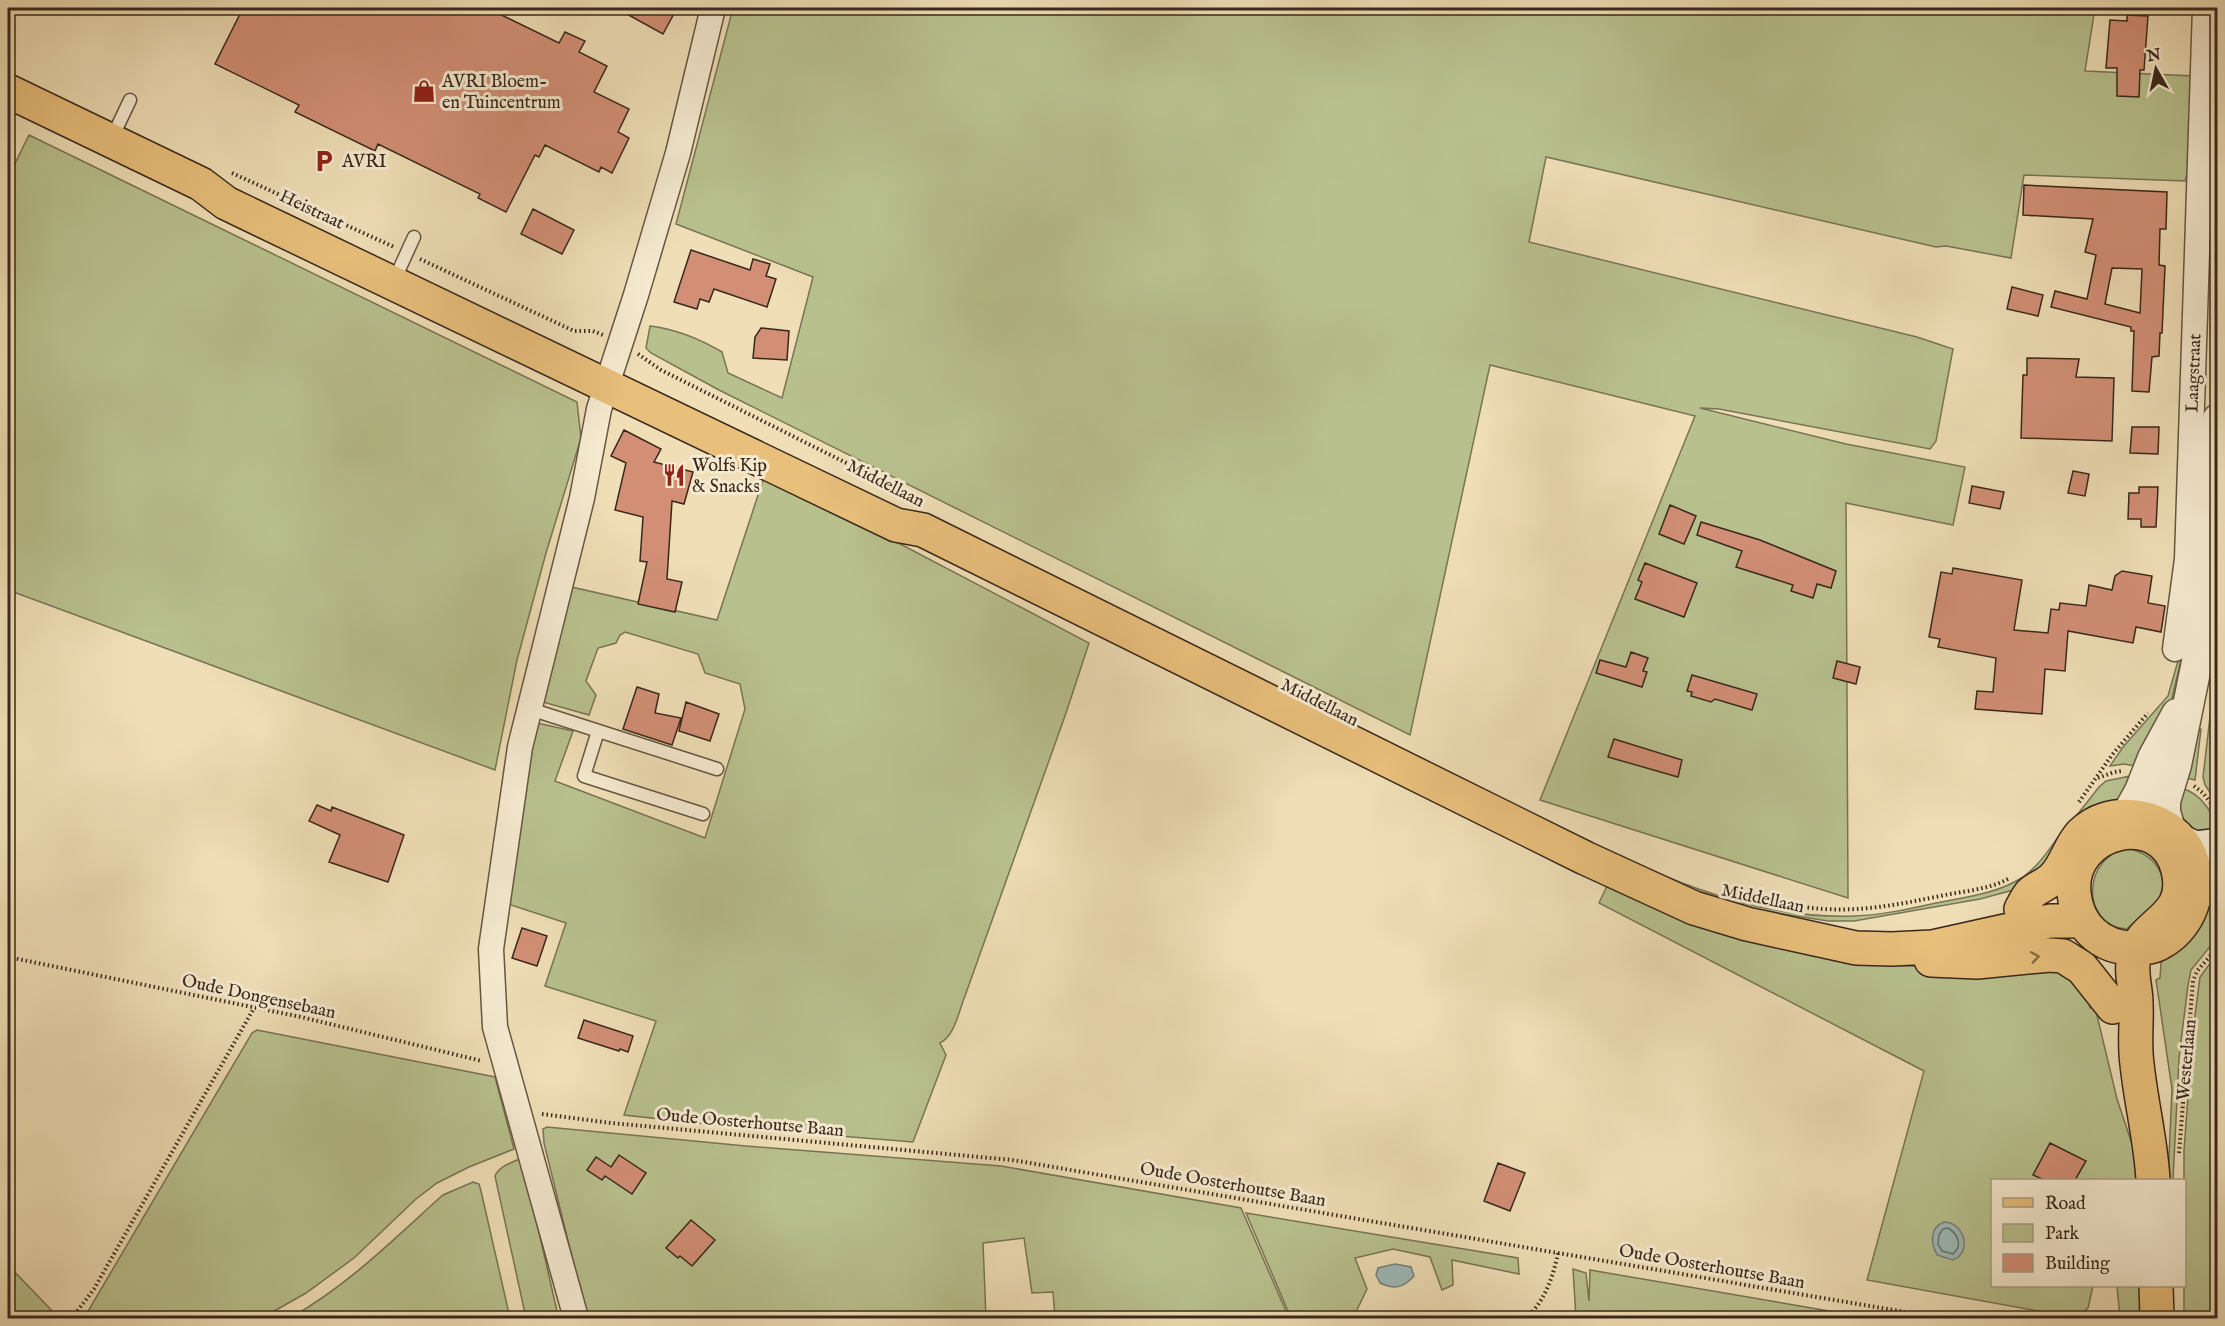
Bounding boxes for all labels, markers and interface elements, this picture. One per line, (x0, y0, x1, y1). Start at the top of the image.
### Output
north arrow (2126, 39, 2186, 99)
text: N (2145, 45, 2163, 67)
place label: AVRI Bloem- en Tuincentrum (441, 71, 561, 115)
shop icon: AVRI Bloem- en Tuincentrum (411, 78, 437, 104)
parking icon: AVRI (311, 148, 337, 174)
place label: AVRI (341, 151, 387, 174)
street label: Heistraat (275, 185, 348, 235)
street label: Laagstraat (2182, 333, 2207, 413)
place label: Wolfs Kip & Snacks (692, 455, 767, 499)
street label: Middellaan (843, 455, 928, 514)
restaurant icon: Wolfs Kip & Snacks (661, 462, 687, 488)
street label: Middellaan (1277, 674, 1362, 733)
street label: Middellaan (1719, 879, 1807, 920)
one-way arrow (2031, 952, 2040, 964)
street label: Oude Dongensebaan (180, 970, 338, 1025)
street label: Westerlaan (2172, 1018, 2203, 1102)
street label: Oude Oosterhoutse Baan (655, 1104, 845, 1143)
street label: Oude Oosterhoutse Baan (1138, 1158, 1328, 1213)
legend (1991, 1179, 2186, 1287)
text: Road (2045, 1193, 2086, 1216)
text: Park (2045, 1223, 2080, 1246)
street label: Oude Oosterhoutse Baan (1617, 1240, 1807, 1295)
text: Building (2045, 1253, 2110, 1276)

